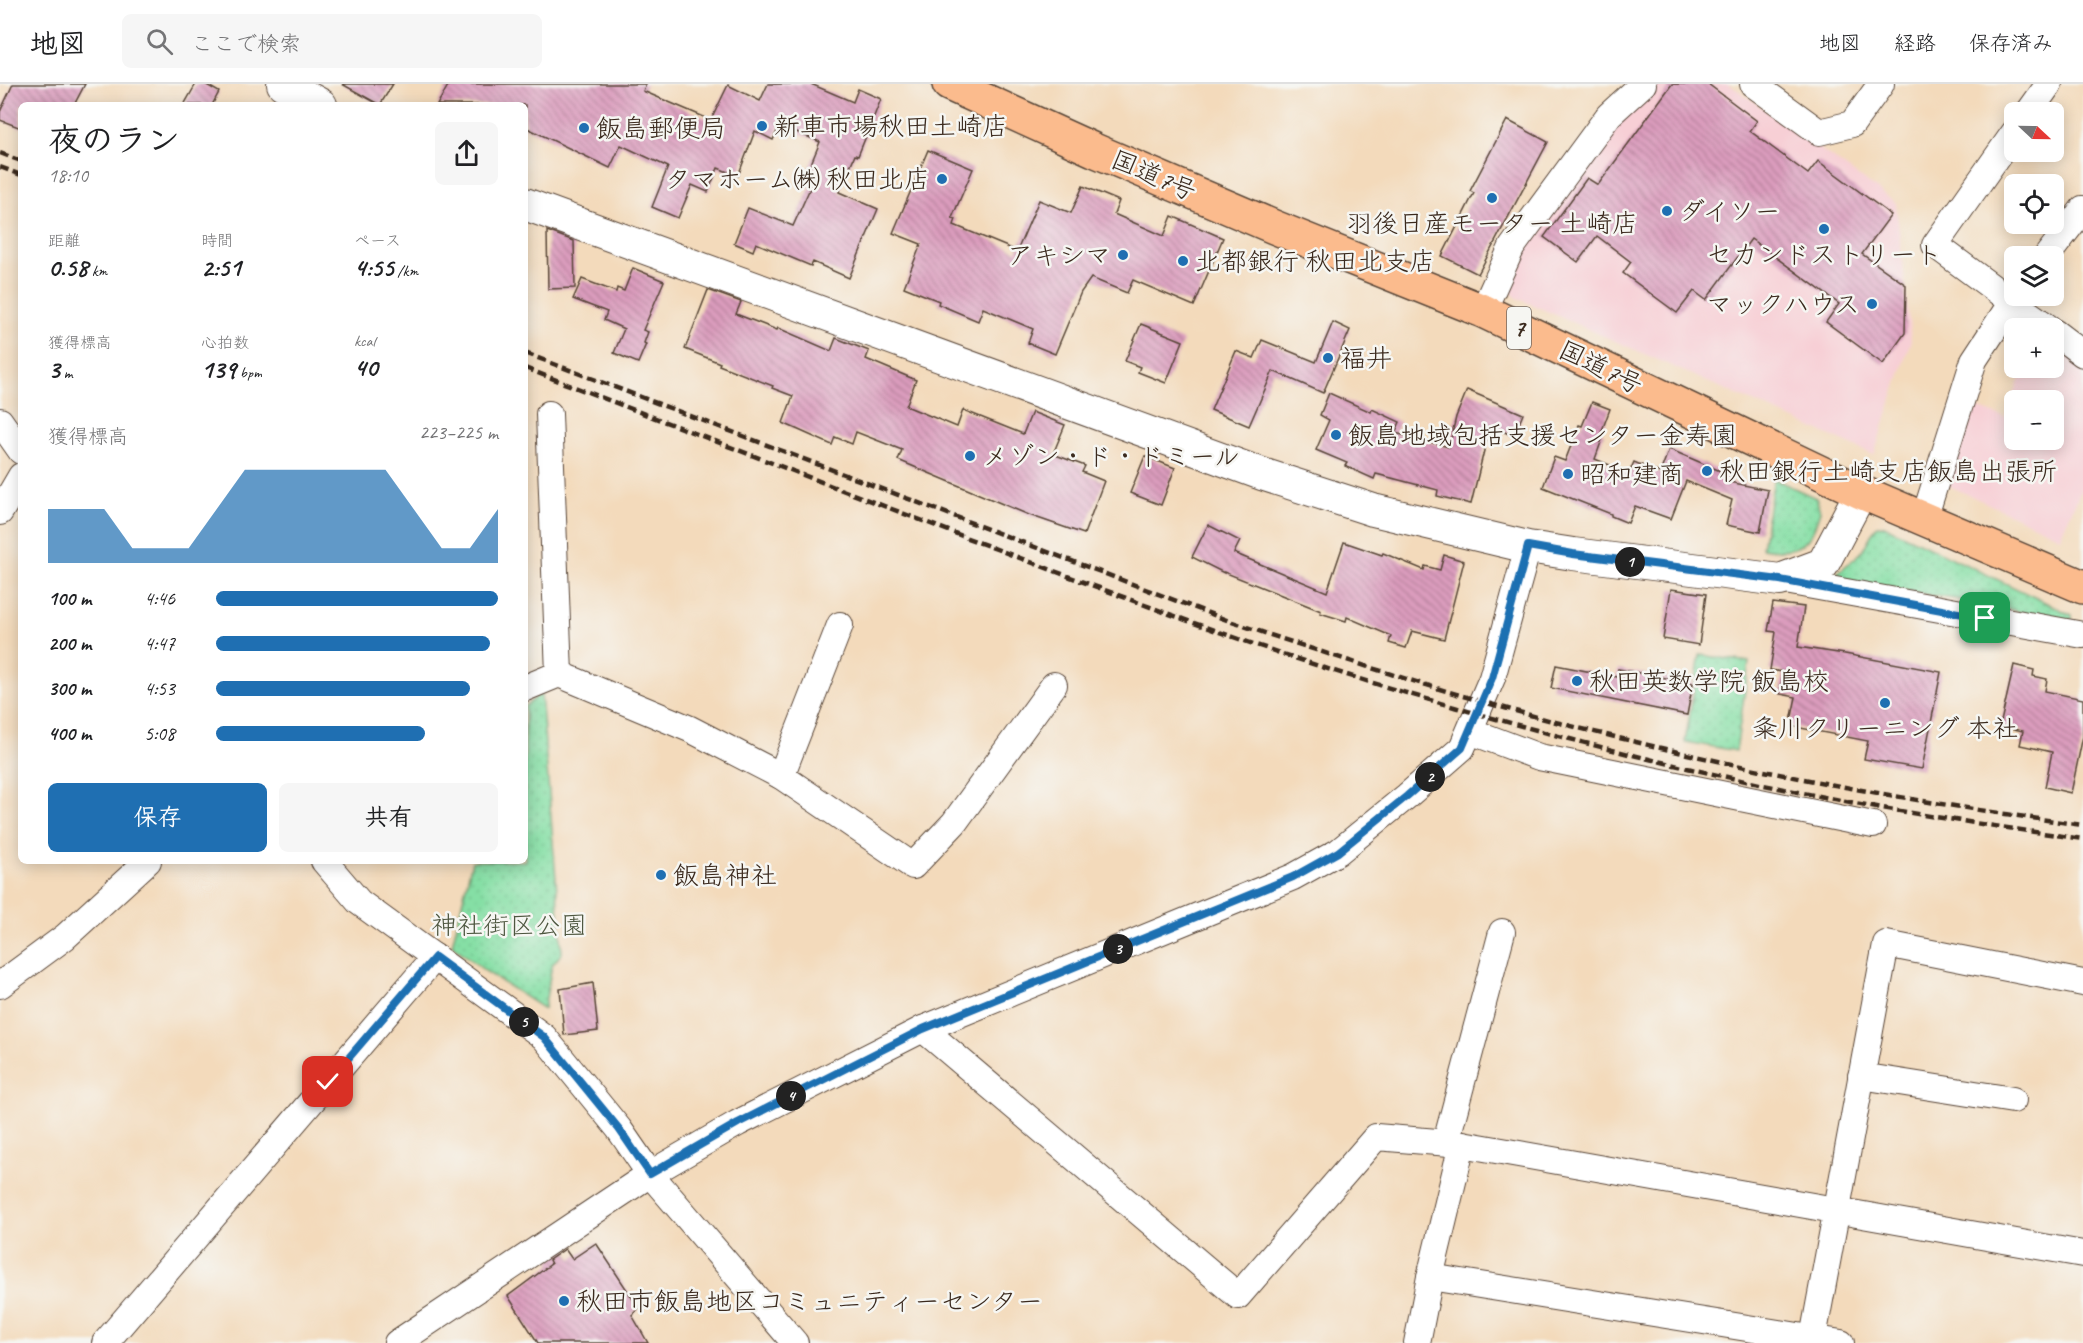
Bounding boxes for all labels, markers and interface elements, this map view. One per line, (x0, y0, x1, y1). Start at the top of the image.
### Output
search box (122, 14, 542, 68)
icon: search (143, 25, 176, 58)
text: 地図 (30, 26, 86, 61)
text: ここで検索 (191, 30, 301, 58)
text: 地図 (1819, 30, 1861, 56)
text: 経路 (1894, 30, 1936, 56)
text: 保存済み (1969, 30, 2053, 56)
north arrow (2004, 102, 2064, 162)
map controls (2004, 102, 2064, 450)
place label: 新車市場秋田土崎店 (774, 110, 1008, 143)
place label: 飯島郵便局 (596, 112, 726, 145)
text: 夜のラン (48, 119, 180, 161)
marker: 新車市場秋田土崎店 (755, 119, 769, 133)
marker: 飯島郵便局 (577, 121, 591, 135)
button: share (435, 122, 498, 185)
street label: 国道7号 (1106, 143, 1202, 208)
text: 18:10 (48, 163, 88, 188)
place label: タマホーム㈱ 秋田北店 (665, 163, 930, 196)
marker: タマホーム㈱ 秋田北店 (935, 172, 949, 186)
button: locate (2004, 174, 2064, 234)
marker: 羽後日産モーター 土崎店 (1485, 191, 1499, 205)
place label: ダイソー (1679, 195, 1780, 228)
marker: ダイソー (1660, 204, 1674, 218)
place label: 羽後日産モーター 土崎店 (1346, 207, 1638, 240)
marker: セカンドストリート (1817, 222, 1831, 236)
text: 距離 (48, 231, 80, 251)
text: 時間 (201, 231, 233, 251)
text: ペース (354, 231, 401, 251)
place label: セカンドストリート (1706, 238, 1942, 271)
place label: アキシマ (1007, 239, 1111, 272)
place label: 北都銀行 秋田北支店 (1195, 245, 1435, 278)
button: layers (2004, 246, 2064, 306)
marker: アキシマ (1116, 248, 1130, 262)
text: 0.58 (48, 251, 88, 284)
text: 2:51 (201, 251, 241, 284)
text: 4:55 (354, 251, 393, 284)
marker: 北都銀行 秋田北支店 (1176, 254, 1190, 268)
text: km (88, 261, 107, 281)
text: /km (393, 261, 418, 281)
place label: マックハウス (1706, 288, 1860, 321)
marker: マックハウス (1865, 297, 1879, 311)
road number: 7 (1507, 307, 1531, 349)
button: + (2004, 318, 2064, 378)
text: kcal (354, 331, 375, 351)
text: 獲得標高 (48, 333, 112, 353)
text: 心拍数 (201, 333, 249, 353)
street label: 国道7号 (1553, 333, 1648, 402)
place label: 福井 (1340, 342, 1392, 375)
text: 40 (354, 351, 377, 384)
marker: 福井 (1321, 351, 1335, 365)
text: 3 (48, 353, 60, 386)
text: 139 (201, 353, 236, 386)
text: m (60, 363, 73, 383)
text: bpm (236, 363, 262, 383)
button: − (2004, 390, 2064, 450)
place label: 飯島地域包括支援センター金寿園 (1348, 419, 1737, 452)
text: 223–225 m (419, 420, 498, 445)
text: 獲得標高 (48, 424, 128, 449)
marker: 飯島地域包括支援センター金寿園 (1329, 428, 1343, 442)
place label: メゾン・ド・ドミール (982, 440, 1240, 473)
marker: メゾン・ド・ドミール (963, 449, 977, 463)
place label: 秋田銀行土崎支店飯島出張所 (1719, 455, 2057, 488)
place label: 昭和建商 (1580, 458, 1684, 491)
marker: 秋田銀行土崎支店飯島出張所 (1700, 464, 1714, 478)
marker: 昭和建商 (1561, 467, 1575, 481)
pin: 1 (1615, 547, 1645, 577)
text: 1 (1626, 552, 1634, 572)
text: 100 m (48, 586, 91, 611)
text: 4:46 (144, 586, 175, 611)
pin (1959, 592, 2010, 643)
icon: arrive (1968, 601, 2001, 634)
text: 200 m (48, 631, 91, 656)
text: 4:47 (144, 631, 175, 656)
place label: 秋田英数学院 飯島校 (1589, 665, 1829, 698)
marker: 秋田英数学院 飯島校 (1570, 674, 1584, 688)
text: 300 m (48, 676, 91, 701)
text: 4:53 (144, 676, 175, 701)
marker: 粂川クリーニング 本社 (1878, 696, 1892, 710)
place label: 粂川クリーニング 本社 (1752, 712, 2018, 745)
text: 400 m (48, 721, 91, 746)
text: 5:08 (144, 721, 175, 746)
pin: 2 (1415, 762, 1445, 792)
text: 2 (1426, 767, 1434, 787)
button: 保存 (48, 783, 267, 852)
button: 共有 (279, 783, 498, 852)
place label: 飯島神社 (673, 859, 777, 892)
marker: 飯島神社 (654, 868, 668, 882)
park label: 神社街区公園 (431, 909, 587, 942)
pin: 3 (1103, 934, 1133, 964)
text: 3 (1114, 939, 1122, 959)
pin: 5 (509, 1007, 539, 1037)
text: 5 (521, 1012, 527, 1032)
pin (302, 1056, 353, 1107)
icon: check (311, 1065, 344, 1098)
pin: 4 (776, 1081, 806, 1111)
text: 4 (787, 1086, 795, 1106)
place label: 秋田市飯島地区コミュニティーセンター (576, 1285, 1043, 1318)
marker: 秋田市飯島地区コミュニティーセンター (557, 1294, 571, 1308)

